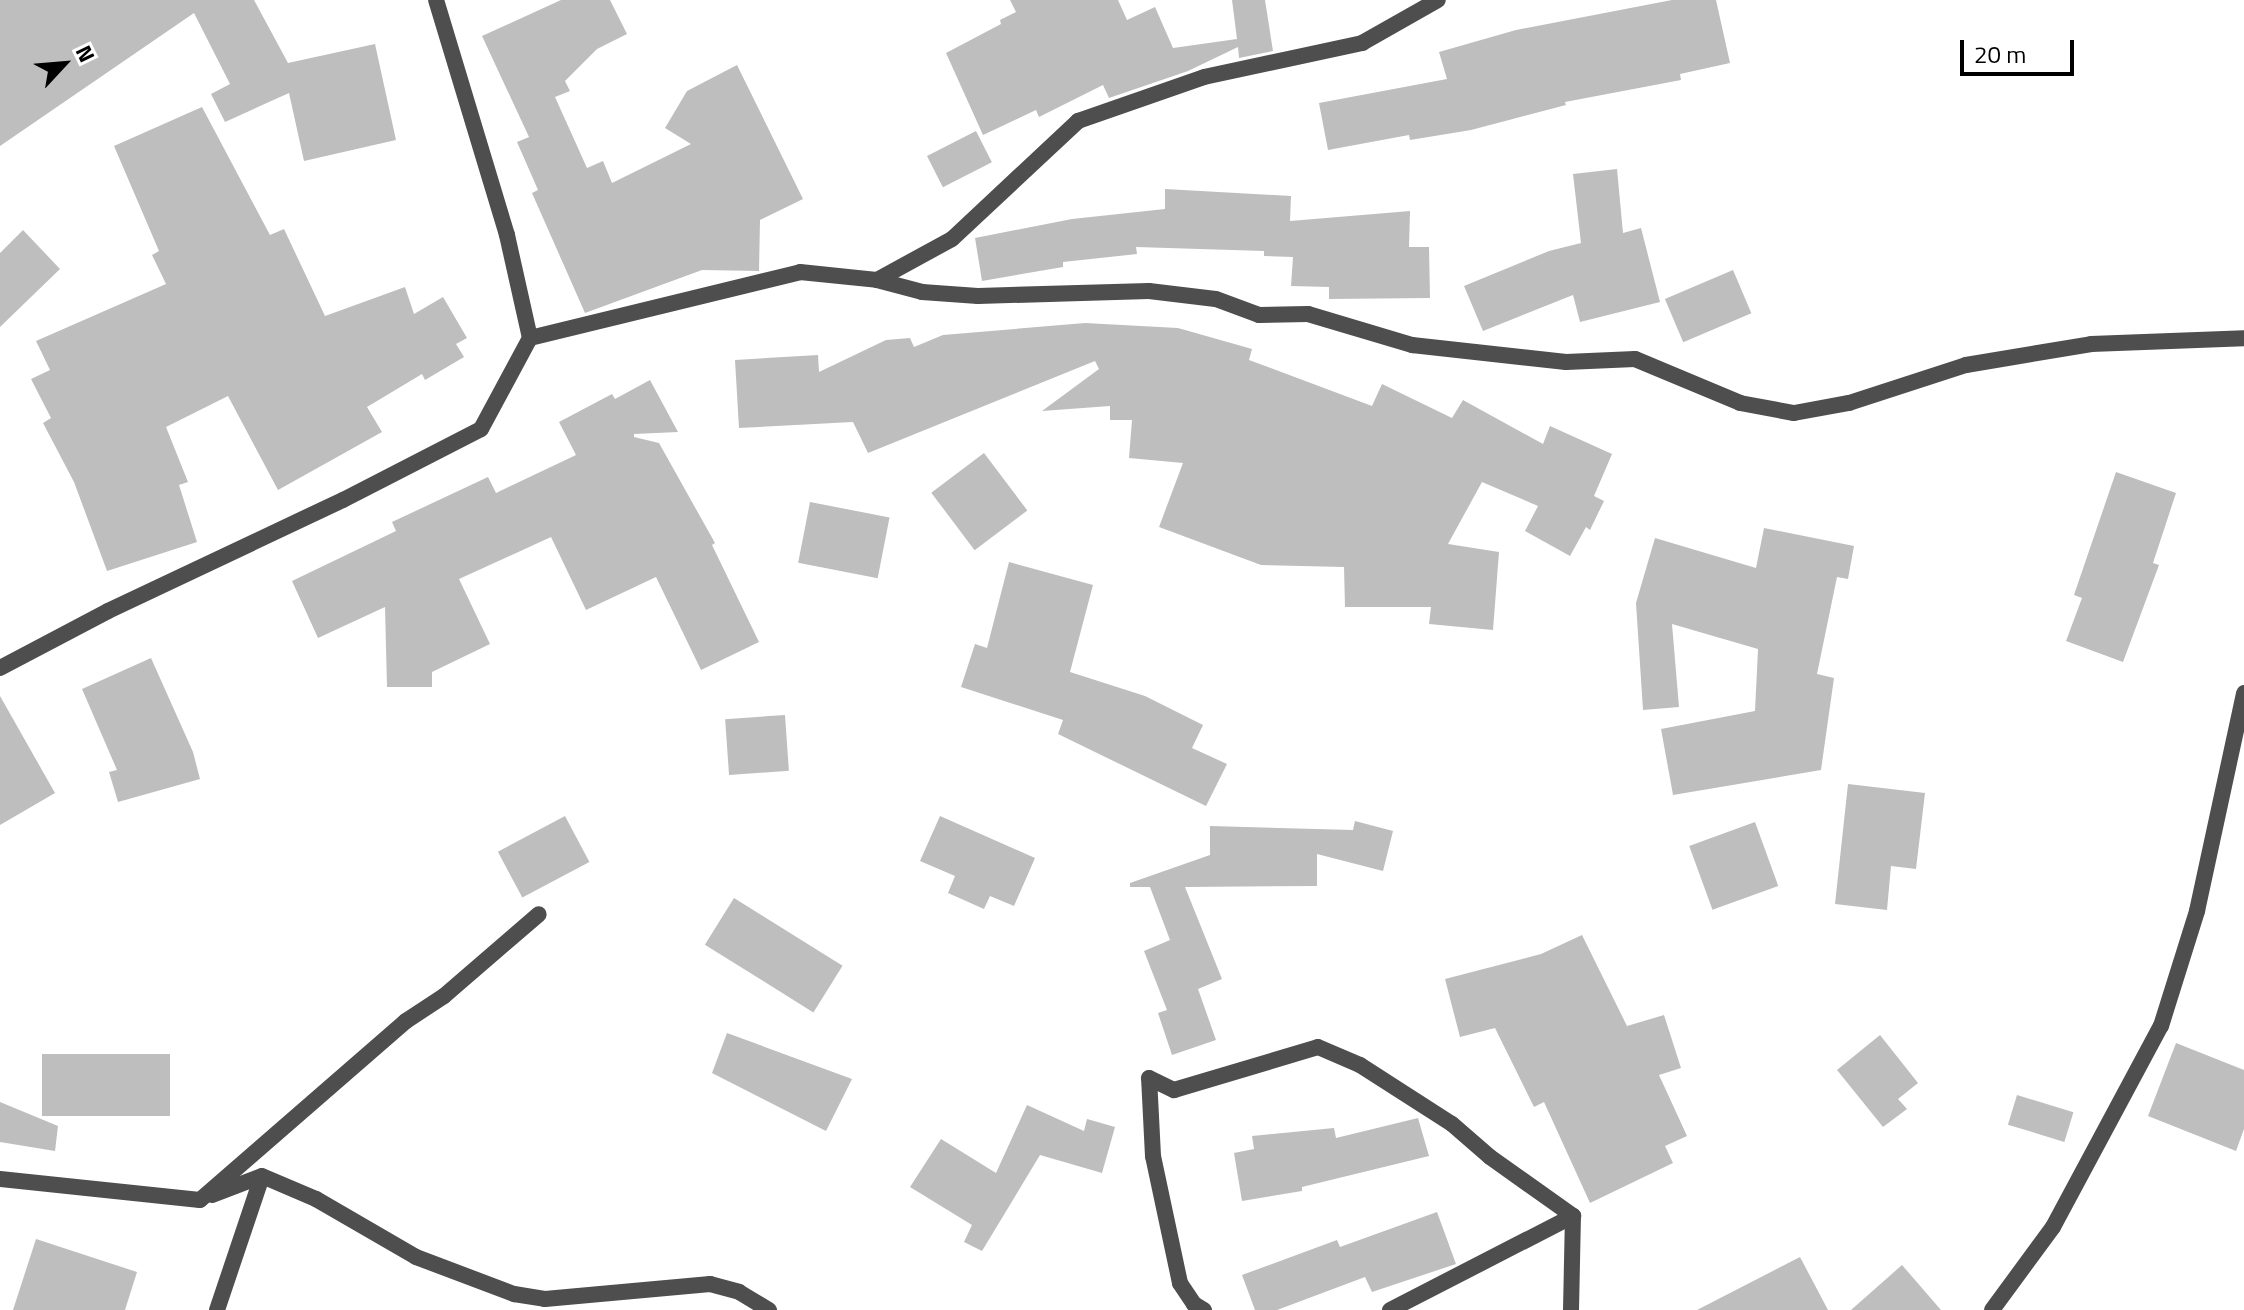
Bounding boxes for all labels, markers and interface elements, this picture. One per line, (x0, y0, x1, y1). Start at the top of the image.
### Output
north arrow (24, 24, 104, 104)
scale bar (1964, 24, 2078, 74)
text: 20 m (1974, 36, 2026, 72)
text: N (67, 39, 104, 68)

